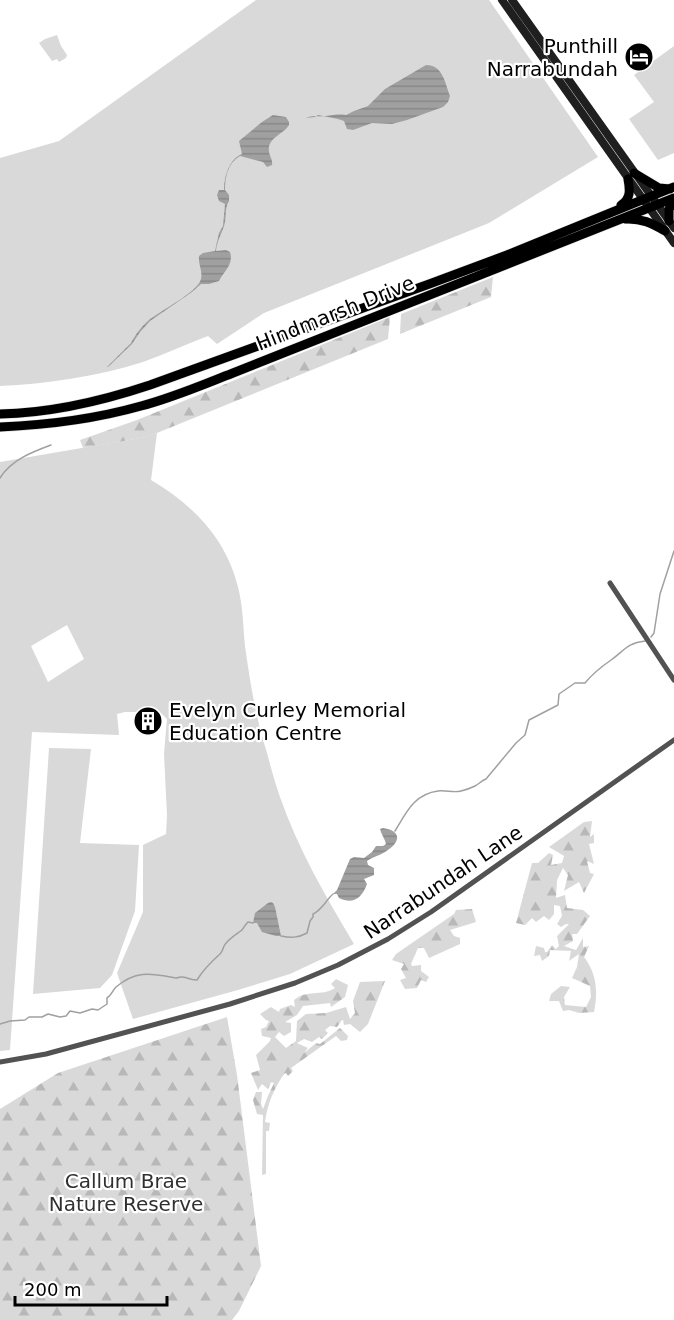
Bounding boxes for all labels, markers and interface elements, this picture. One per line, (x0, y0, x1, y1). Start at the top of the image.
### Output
place label: Punthill Narrabundah (487, 34, 618, 81)
hotel icon: Punthill Narrabundah (623, 41, 655, 73)
street label: Hindmarsh Drive (252, 270, 418, 356)
place label: Evelyn Curley Memorial Education Centre (169, 698, 406, 745)
building icon: Evelyn Curley Memorial Education Centre (132, 705, 164, 737)
street label: Narrabundah Lane (359, 820, 527, 944)
park label: Callum Brae Nature Reserve (49, 1169, 203, 1216)
scale bar (15, 1269, 166, 1307)
text: 200 m (24, 1279, 82, 1300)

